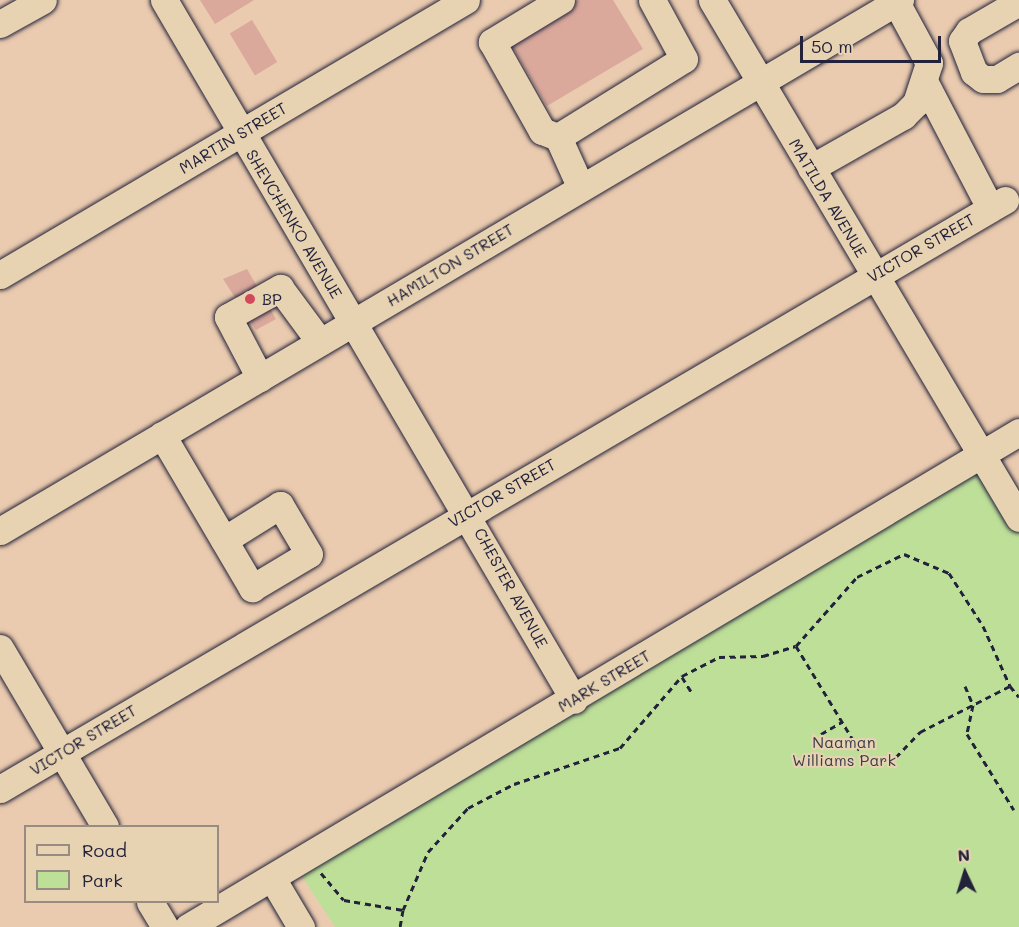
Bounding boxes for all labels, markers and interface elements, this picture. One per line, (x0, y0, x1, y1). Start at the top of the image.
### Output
scale bar (803, 24, 944, 62)
text: 50 m (811, 34, 853, 58)
street label: MARTIN STREET (176, 98, 290, 178)
street label: MATILDA AVENUE (785, 135, 871, 261)
street label: SHEVCHENKO AVENUE (242, 146, 346, 302)
street label: VICTOR STREET (864, 209, 978, 287)
street label: HAMILTON STREET (383, 220, 517, 310)
place label: BP (262, 289, 282, 309)
marker: BP (243, 292, 257, 306)
street label: VICTOR STREET (445, 454, 559, 532)
street label: CHESTER AVENUE (470, 525, 552, 651)
street label: MARK STREET (554, 646, 654, 716)
street label: VICTOR STREET (26, 701, 140, 779)
park label: Naaman Williams Park (792, 732, 896, 770)
legend (24, 825, 219, 903)
text: Road (82, 838, 127, 862)
north arrow (935, 843, 995, 903)
text: N (957, 844, 971, 865)
text: Park (82, 868, 123, 892)

